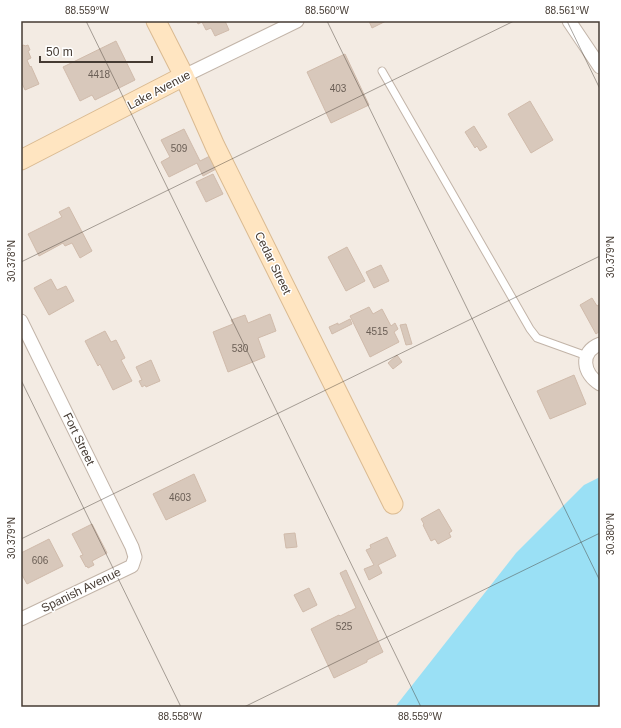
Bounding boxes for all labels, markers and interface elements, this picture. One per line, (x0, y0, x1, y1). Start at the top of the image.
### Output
text: 88.559°W (65, 5, 110, 16)
text: 88.560°W (305, 5, 350, 16)
text: 88.561°W (545, 5, 590, 16)
scale bar (40, 38, 152, 64)
text: 50 m (46, 45, 73, 59)
street label: Lake Avenue (125, 67, 193, 112)
house number: 4418 (88, 69, 111, 80)
house number: 403 (330, 83, 347, 94)
house number: 509 (171, 143, 188, 154)
street label: Cedar Street (252, 229, 294, 297)
text: 30.379°N (605, 236, 616, 278)
text: 30.378°N (6, 240, 17, 282)
house number: 4515 (366, 326, 389, 337)
house number: 530 (232, 343, 249, 354)
street label: Fort Street (60, 410, 98, 468)
house number: 4603 (169, 492, 192, 503)
text: 30.380°N (605, 513, 616, 555)
text: 30.379°N (6, 517, 17, 559)
house number: 606 (32, 555, 49, 566)
street label: Spanish Avenue (39, 565, 123, 615)
house number: 525 (336, 621, 353, 632)
text: 88.558°W (158, 711, 203, 722)
text: 88.559°W (398, 711, 443, 722)

